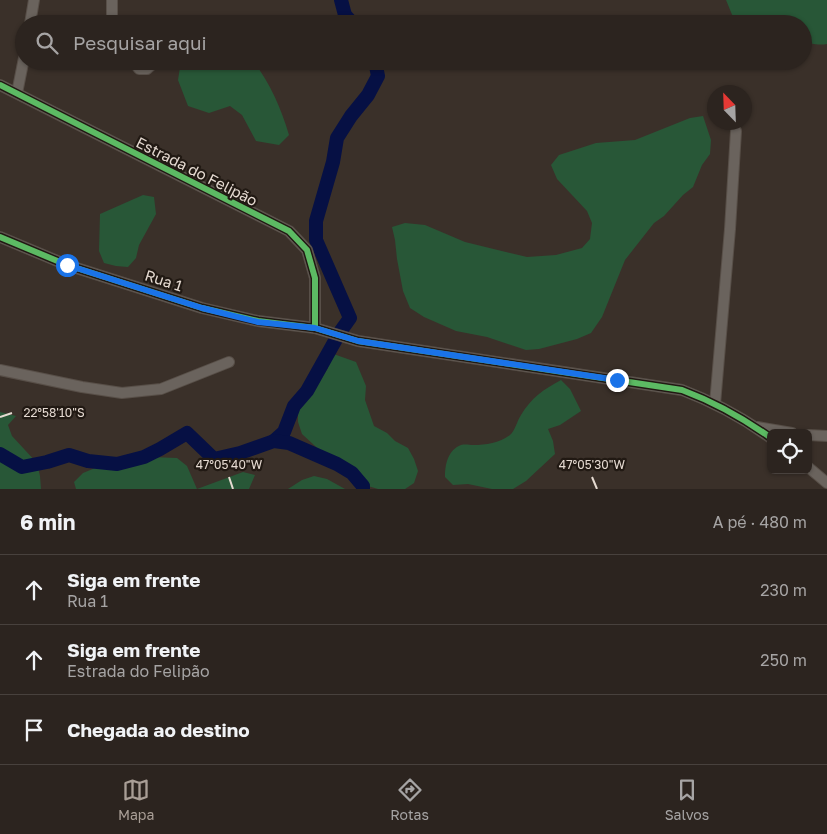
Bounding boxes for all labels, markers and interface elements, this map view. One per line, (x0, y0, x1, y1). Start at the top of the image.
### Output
search box (15, 15, 812, 70)
icon: search (33, 29, 61, 57)
text: Pesquisar aqui (73, 31, 207, 54)
north arrow (707, 85, 752, 130)
street label: Estrada do Felipão (133, 133, 261, 209)
route start (56, 254, 79, 277)
street label: Rua 1 (143, 265, 185, 295)
route end (606, 369, 629, 392)
text: 22°58'10"S (23, 405, 85, 420)
map controls (767, 429, 812, 474)
button: locate (767, 429, 812, 474)
text: 47°05'40"W (196, 457, 263, 472)
text: 47°05'30"W (559, 457, 626, 472)
text: 6 min (20, 509, 75, 535)
text: A pé · 480 m (713, 512, 807, 532)
text: Siga em frente (67, 568, 201, 591)
icon: ahead (20, 576, 48, 604)
text: 230 m (760, 580, 807, 600)
text: Rua 1 (67, 591, 108, 611)
text: Siga em frente (67, 638, 201, 661)
icon: ahead (20, 646, 48, 674)
text: 250 m (760, 650, 807, 670)
text: Estrada do Felipão (67, 661, 210, 681)
icon: arrive (20, 716, 48, 744)
text: Chegada ao destino (67, 718, 250, 741)
tab: Mapa (118, 776, 154, 823)
tab: Rotas (390, 776, 429, 823)
tab: Salvos (665, 776, 709, 823)

